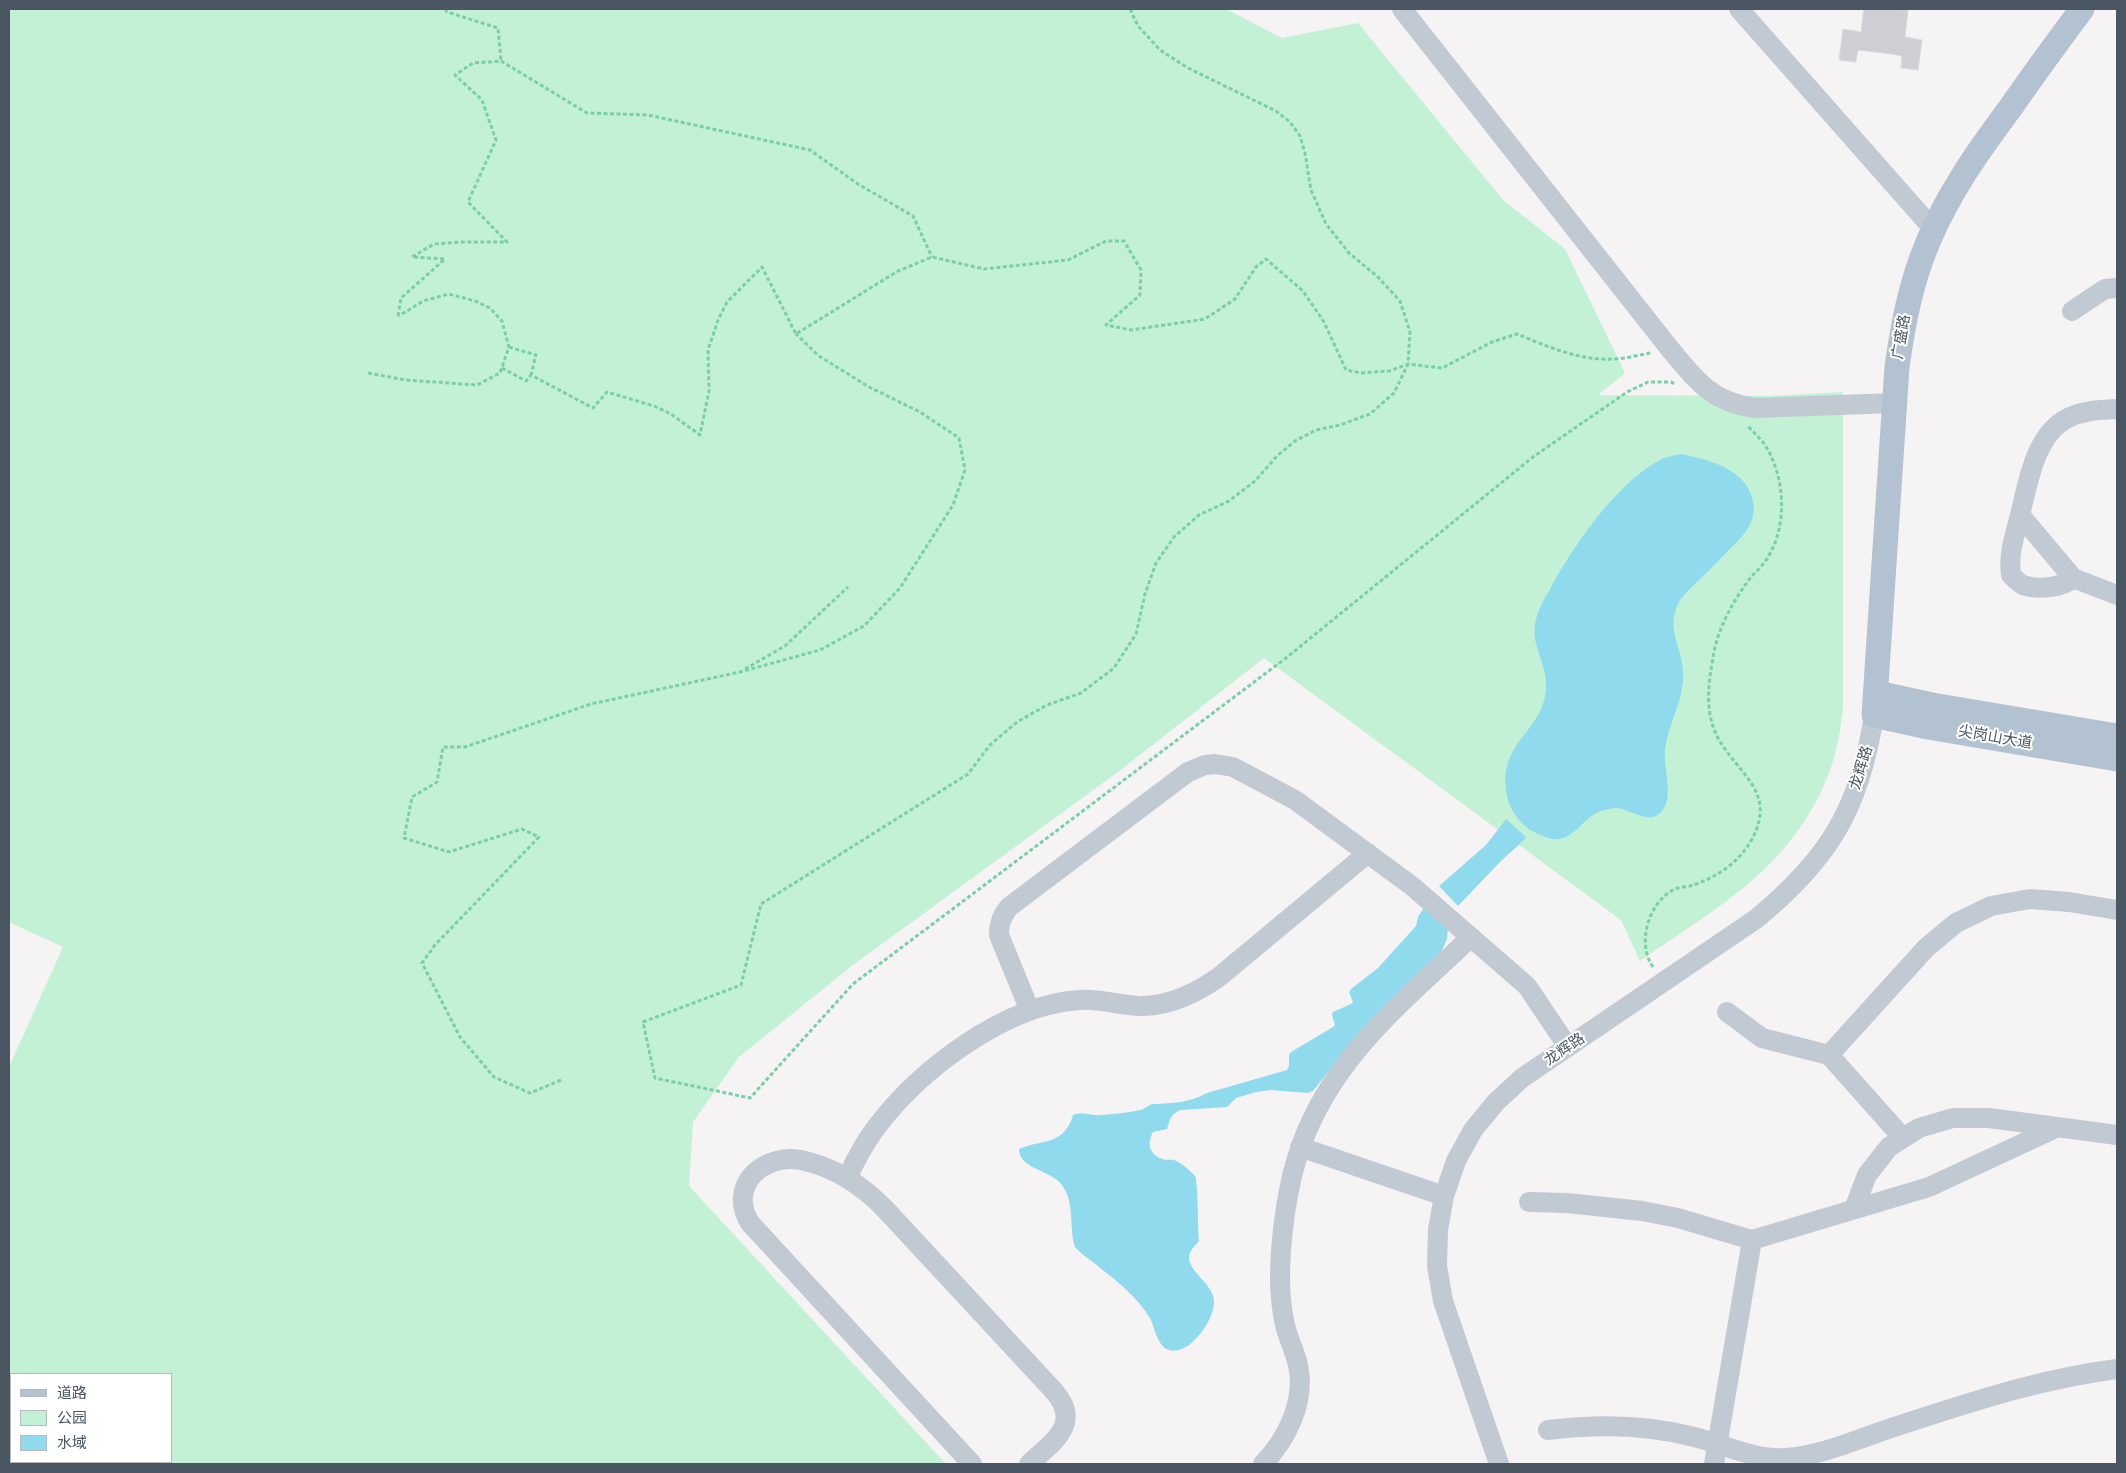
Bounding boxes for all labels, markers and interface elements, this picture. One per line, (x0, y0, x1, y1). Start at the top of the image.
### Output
street label: 广盛路 (1889, 313, 1915, 361)
street label: 尖岗山大道 (1957, 723, 2033, 753)
street label: 龙辉路 (1847, 744, 1877, 792)
street label: 龙辉路 (1541, 1030, 1589, 1070)
legend (10, 1373, 172, 1463)
text: 道路 (57, 1382, 87, 1403)
text: 公园 (57, 1407, 87, 1428)
text: 水域 (57, 1432, 87, 1453)

